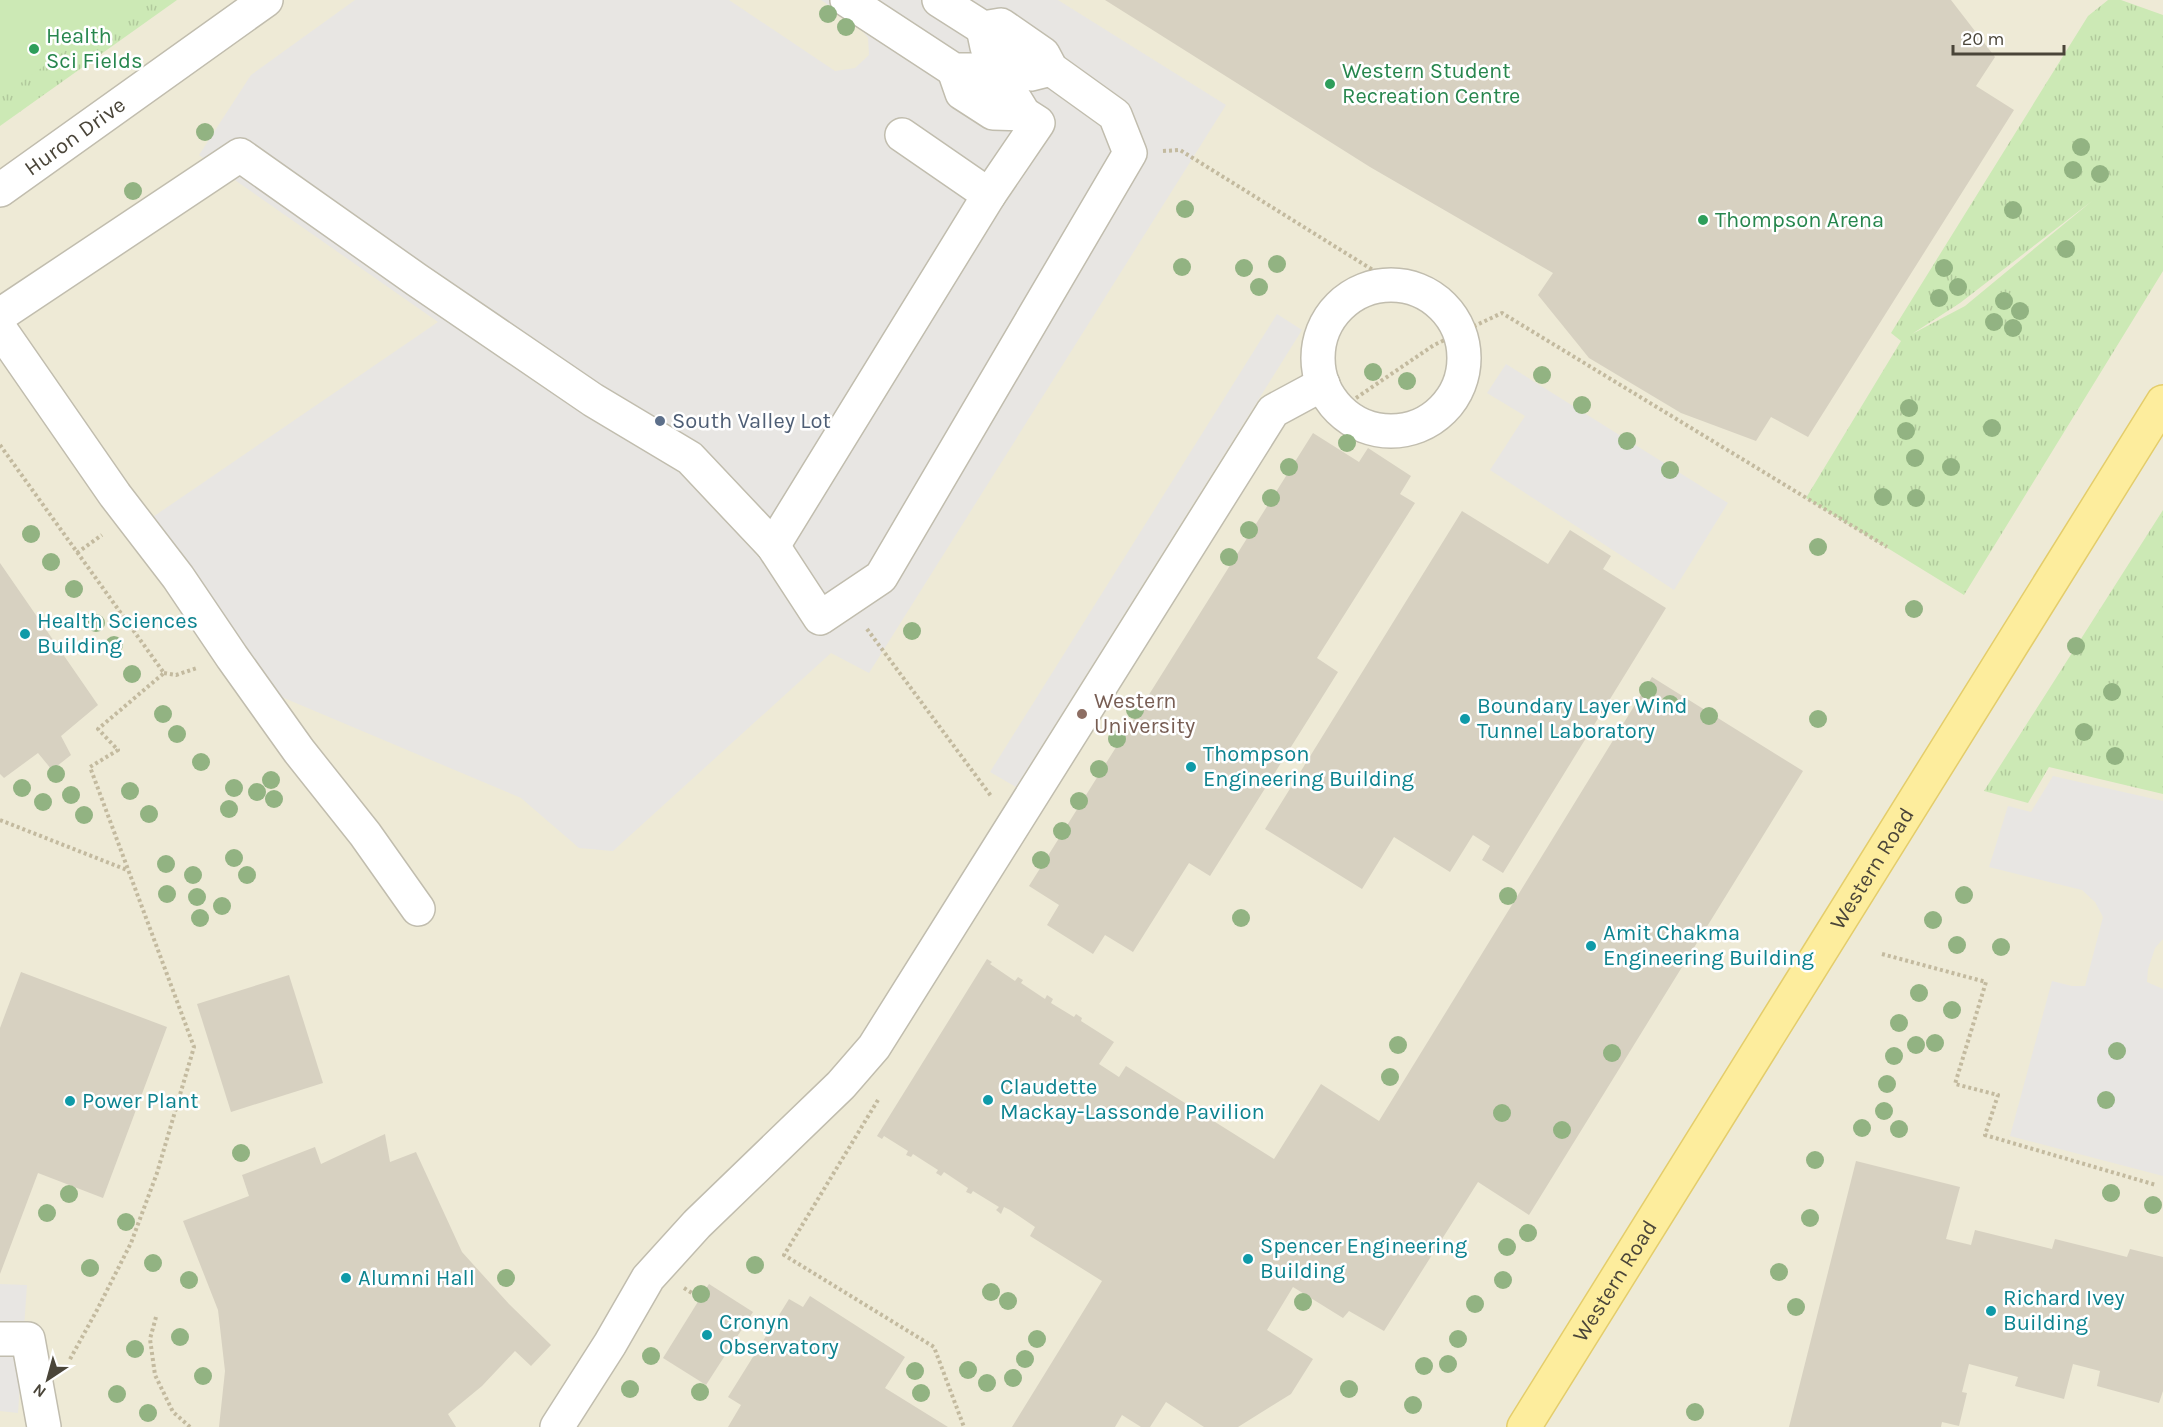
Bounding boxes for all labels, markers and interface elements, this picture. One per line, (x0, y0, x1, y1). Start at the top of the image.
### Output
scale bar (1953, 18, 2064, 56)
place label: Health Sci Fields (46, 23, 143, 74)
text: 20 m (1962, 28, 2004, 50)
marker: Health Sci Fields (27, 42, 41, 56)
place label: Western Student Recreation Centre (1342, 58, 1520, 109)
marker: Western Student Recreation Centre (1323, 77, 1337, 91)
street label: Huron Drive (19, 92, 130, 181)
place label: Thompson Arena (1715, 207, 1884, 233)
marker: Thompson Arena (1696, 213, 1710, 227)
place label: South Valley Lot (672, 408, 831, 434)
marker: South Valley Lot (653, 414, 667, 428)
place label: Health Sciences Building (37, 608, 198, 659)
marker: Health Sciences Building (18, 627, 32, 641)
place label: Western University (1094, 688, 1195, 739)
place label: Boundary Layer Wind Tunnel Laboratory (1477, 693, 1688, 744)
marker: Western University (1075, 707, 1089, 721)
marker: Boundary Layer Wind Tunnel Laboratory (1458, 712, 1472, 726)
place label: Thompson Engineering Building (1203, 741, 1414, 792)
marker: Thompson Engineering Building (1184, 760, 1198, 774)
street label: Western Road (1824, 803, 1920, 934)
place label: Amit Chakma Engineering Building (1603, 920, 1814, 971)
marker: Amit Chakma Engineering Building (1584, 939, 1598, 953)
place label: Claudette Mackay-Lassonde Pavilion (1000, 1074, 1265, 1125)
place label: Power Plant (82, 1088, 199, 1114)
marker: Claudette Mackay-Lassonde Pavilion (981, 1093, 995, 1107)
marker: Power Plant (63, 1094, 77, 1108)
street label: Western Road (1567, 1215, 1663, 1347)
place label: Spencer Engineering Building (1260, 1233, 1468, 1284)
marker: Spencer Engineering Building (1241, 1252, 1255, 1266)
place label: Alumni Hall (358, 1265, 475, 1291)
marker: Alumni Hall (339, 1271, 353, 1285)
place label: Richard Ivey Building (2003, 1285, 2125, 1336)
marker: Richard Ivey Building (1984, 1304, 1998, 1318)
place label: Cronyn Observatory (719, 1309, 839, 1360)
marker: Cronyn Observatory (700, 1328, 714, 1342)
north arrow (18, 1349, 78, 1409)
text: N (29, 1380, 50, 1402)

